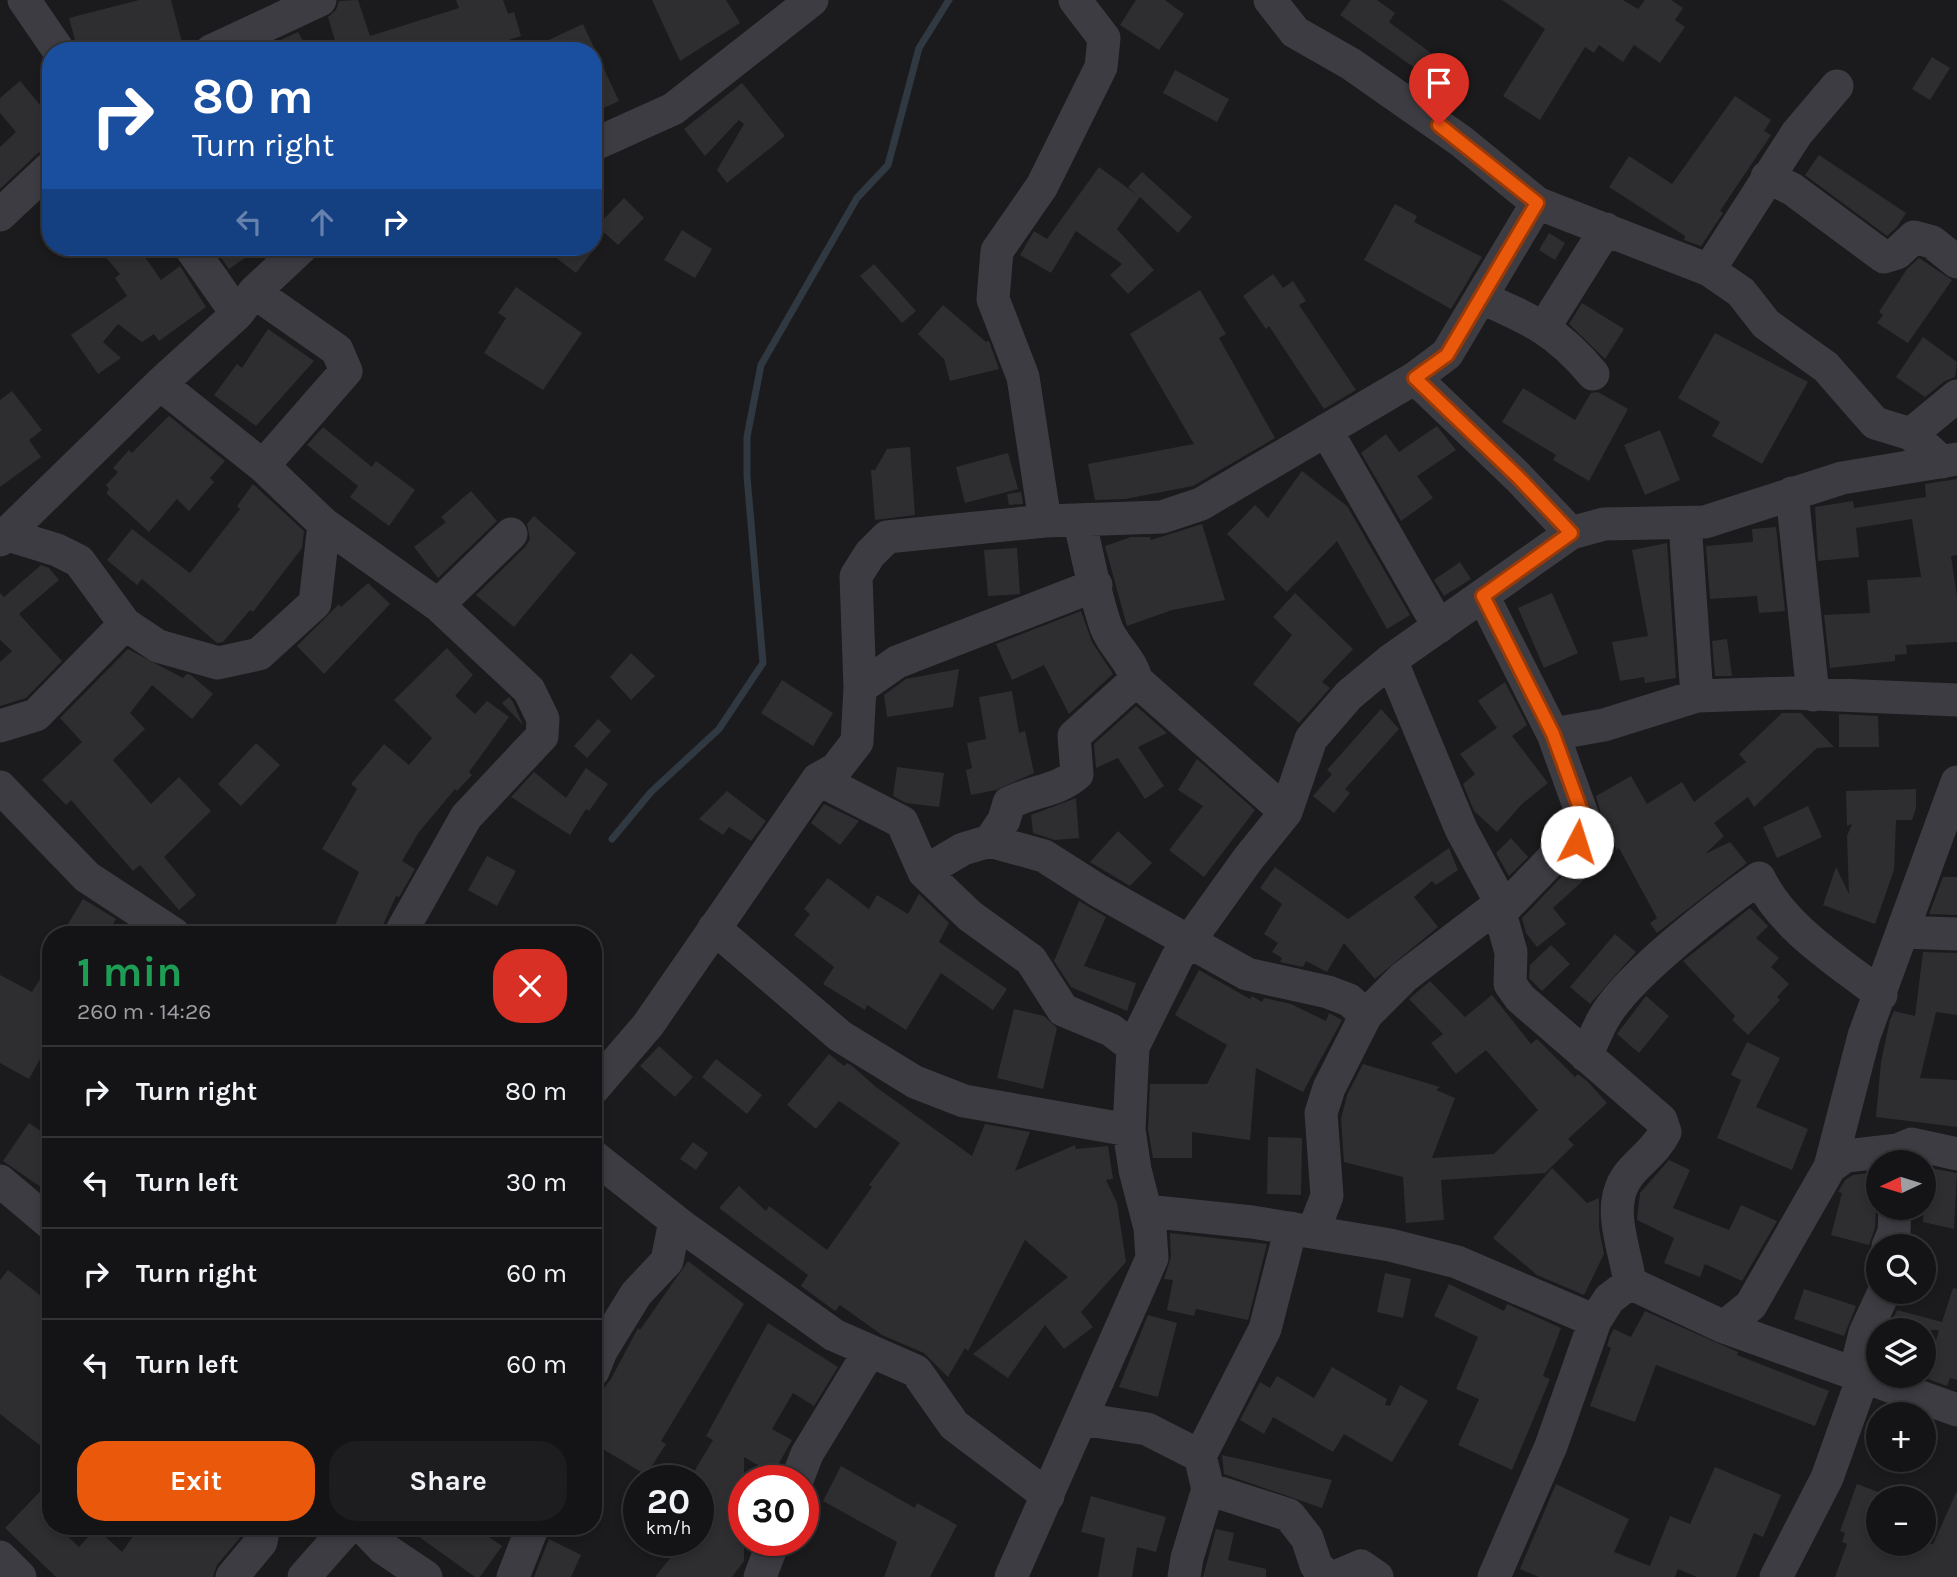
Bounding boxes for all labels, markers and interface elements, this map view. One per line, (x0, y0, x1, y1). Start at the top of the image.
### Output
pin (1409, 53, 1469, 125)
icon: arrive (1420, 64, 1458, 102)
text: 80 m (192, 68, 314, 125)
icon: right (77, 70, 168, 161)
text: Turn right (192, 127, 334, 164)
icon: left (230, 203, 268, 241)
icon: ahead (303, 203, 341, 241)
icon: right (376, 203, 414, 241)
position arrow (1540, 805, 1614, 879)
text: 1 min (77, 947, 182, 997)
button: close (493, 949, 567, 1023)
text: 260 m · 14:26 (77, 998, 211, 1025)
icon: right (77, 1073, 115, 1111)
text: Turn right (136, 1076, 257, 1107)
text: 80 m (505, 1076, 567, 1107)
north arrow (1866, 1150, 1936, 1220)
map controls (1866, 1150, 1936, 1556)
icon: left (77, 1164, 115, 1202)
text: Turn left (136, 1167, 238, 1198)
text: 30 m (506, 1167, 567, 1198)
button: search (1866, 1234, 1936, 1304)
icon: right (77, 1255, 115, 1293)
text: Turn right (136, 1258, 257, 1289)
text: 60 m (506, 1258, 567, 1289)
button: layers (1866, 1318, 1936, 1388)
icon: left (77, 1346, 115, 1384)
text: Turn left (136, 1349, 238, 1380)
text: 60 m (506, 1349, 567, 1380)
button: + (1866, 1402, 1936, 1472)
button: Exit (77, 1441, 315, 1521)
button: Share (329, 1441, 567, 1521)
speed limit sign: 30 (728, 1465, 819, 1556)
text: 20 (647, 1481, 690, 1522)
button: − (1866, 1486, 1936, 1556)
text: km/h (646, 1517, 691, 1539)

